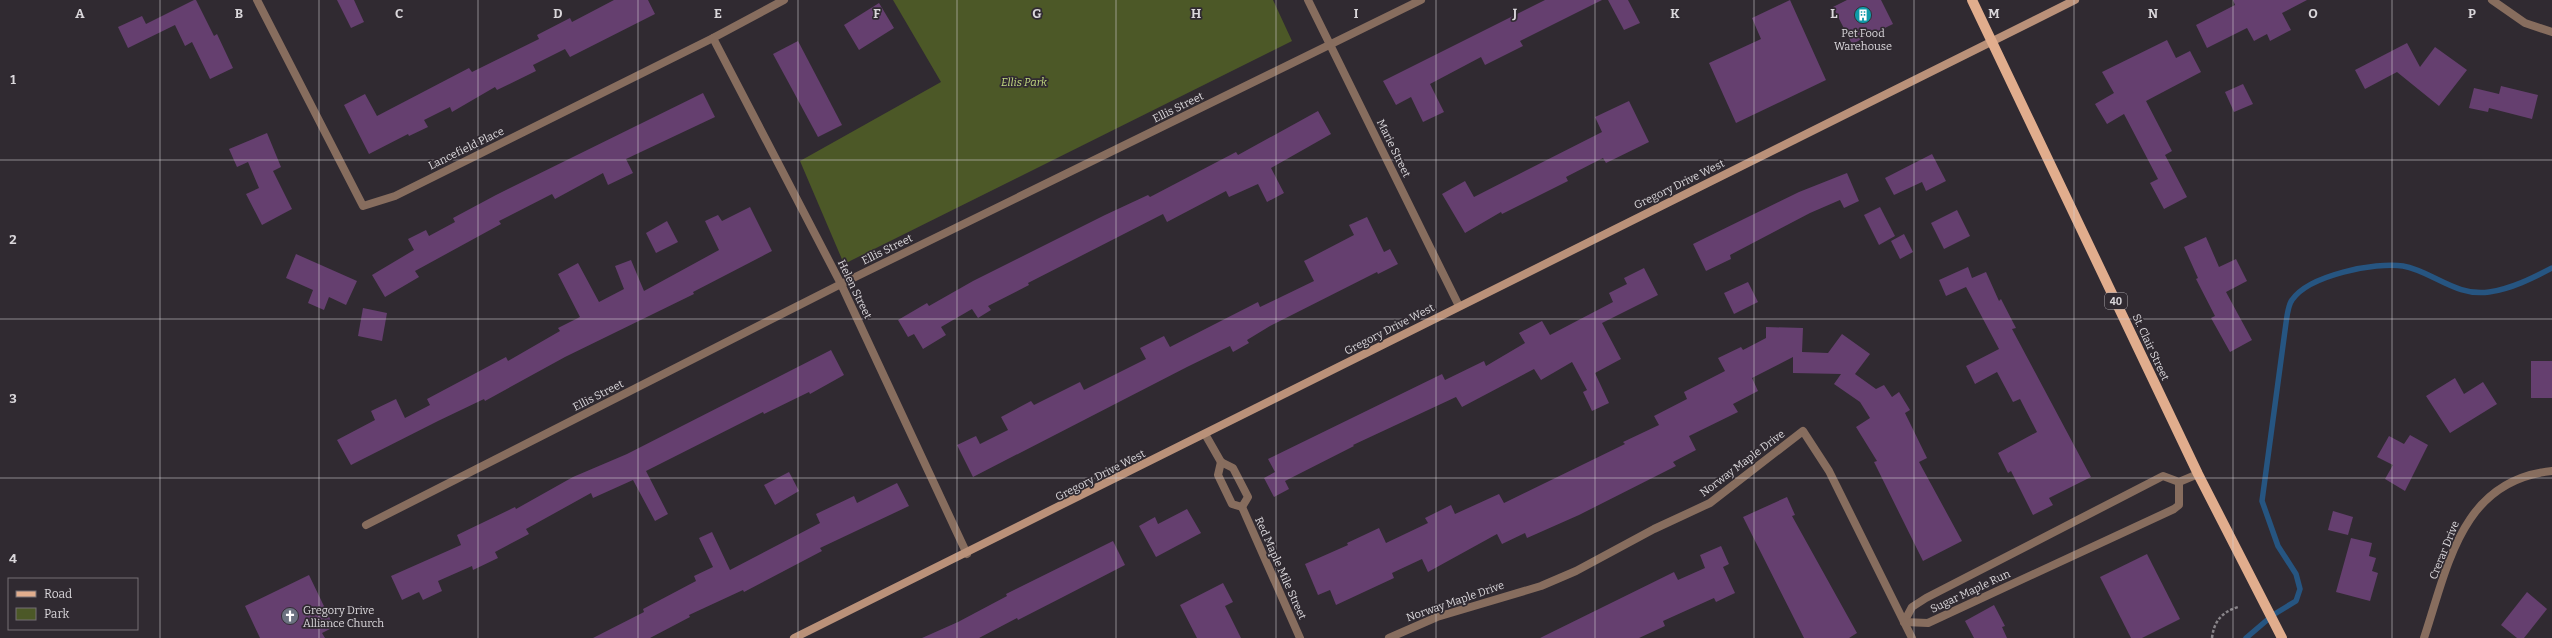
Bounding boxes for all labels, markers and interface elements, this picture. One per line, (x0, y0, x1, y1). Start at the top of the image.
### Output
building icon: Pet Food Warehouse (1853, 5, 1873, 25)
text: A (75, 6, 85, 21)
text: B (235, 6, 243, 21)
text: C (395, 6, 403, 21)
text: D (553, 6, 563, 21)
text: E (714, 6, 722, 21)
text: F (873, 6, 881, 21)
text: G (1032, 6, 1042, 21)
text: H (1191, 6, 1201, 21)
text: I (1354, 6, 1359, 21)
text: J (1512, 6, 1518, 21)
text: K (1670, 6, 1680, 21)
text: L (1830, 6, 1838, 21)
text: M (1988, 6, 2000, 21)
text: N (2148, 6, 2158, 21)
text: O (2308, 6, 2318, 21)
text: P (2468, 6, 2476, 21)
place label: Pet Food Warehouse (1834, 27, 1892, 53)
text: 1 (10, 72, 16, 87)
park label: Ellis Park (1001, 76, 1048, 89)
street label: Ellis Street (1151, 90, 1206, 125)
street label: Marie Street (1374, 117, 1413, 179)
street label: Lancefield Place (426, 125, 506, 172)
street label: Gregory Drive West (1632, 157, 1727, 212)
text: 2 (9, 232, 17, 247)
street label: Ellis Street (860, 232, 915, 267)
street label: Helen Street (835, 258, 874, 321)
road number: 40 (2105, 293, 2127, 309)
street label: Gregory Drive West (1342, 301, 1436, 358)
street label: St. Clair Street (2129, 312, 2172, 383)
street label: Ellis Street (571, 377, 626, 414)
text: 3 (9, 391, 17, 406)
street label: Norway Maple Drive (1697, 427, 1787, 500)
street label: Gregory Drive West (1053, 447, 1147, 504)
street label: Red Maple Mile Street (1252, 515, 1309, 621)
street label: Crerar Drive (2427, 519, 2462, 581)
text: 4 (9, 551, 17, 566)
street label: Sugar Maple Run (1928, 567, 2012, 616)
legend (8, 578, 138, 630)
street label: Norway Maple Drive (1404, 579, 1506, 624)
text: Road (44, 587, 72, 601)
place label: Gregory Drive Alliance Church (303, 604, 384, 630)
church icon: Gregory Drive Alliance Church (280, 606, 300, 626)
text: Park (44, 607, 70, 621)

